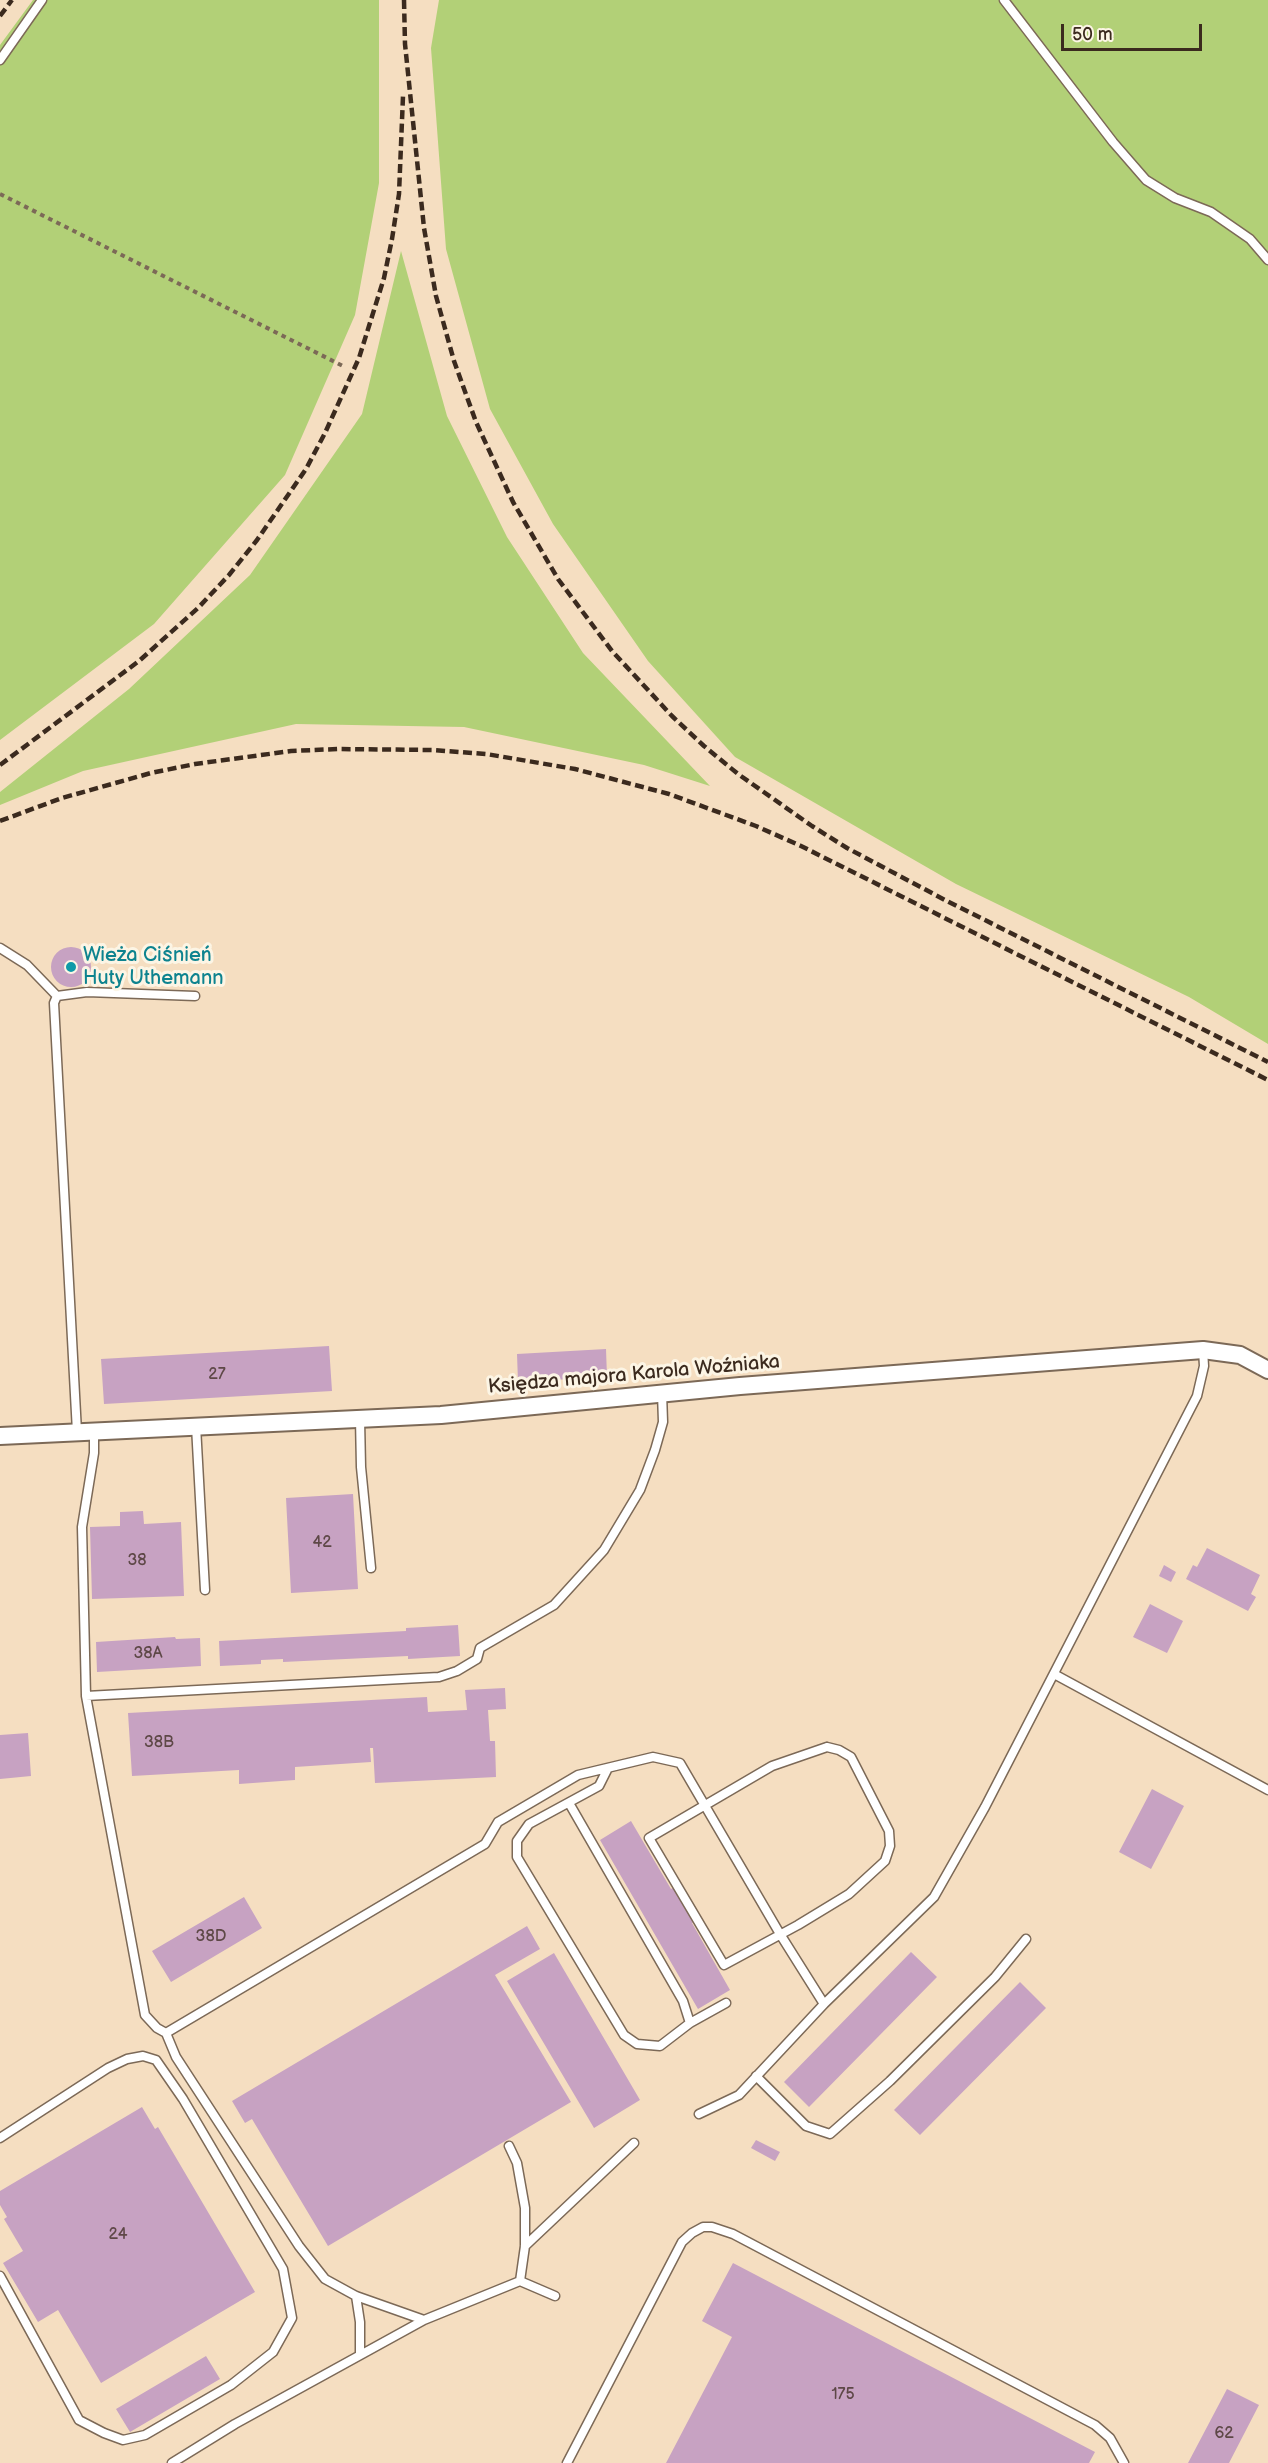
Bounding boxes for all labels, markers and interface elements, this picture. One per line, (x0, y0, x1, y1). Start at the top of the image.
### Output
scale bar (1064, 12, 1205, 50)
text: 50 m (1072, 24, 1113, 45)
place label: Wieża Ciśnień Huty Uthemann (83, 944, 223, 991)
marker: Wieża Ciśnień Huty Uthemann (64, 960, 78, 974)
street label: Księdza majora Karola Woźniaka (487, 1350, 781, 1400)
house number: 27 (208, 1365, 226, 1385)
house number: 42 (312, 1533, 332, 1553)
house number: 38 (127, 1551, 147, 1571)
house number: 38A (134, 1644, 162, 1664)
house number: 38B (144, 1733, 174, 1753)
house number: 38D (196, 1927, 226, 1947)
house number: 24 (109, 2225, 127, 2245)
house number: 175 (831, 2385, 855, 2405)
house number: 62 (1214, 2424, 1234, 2444)

